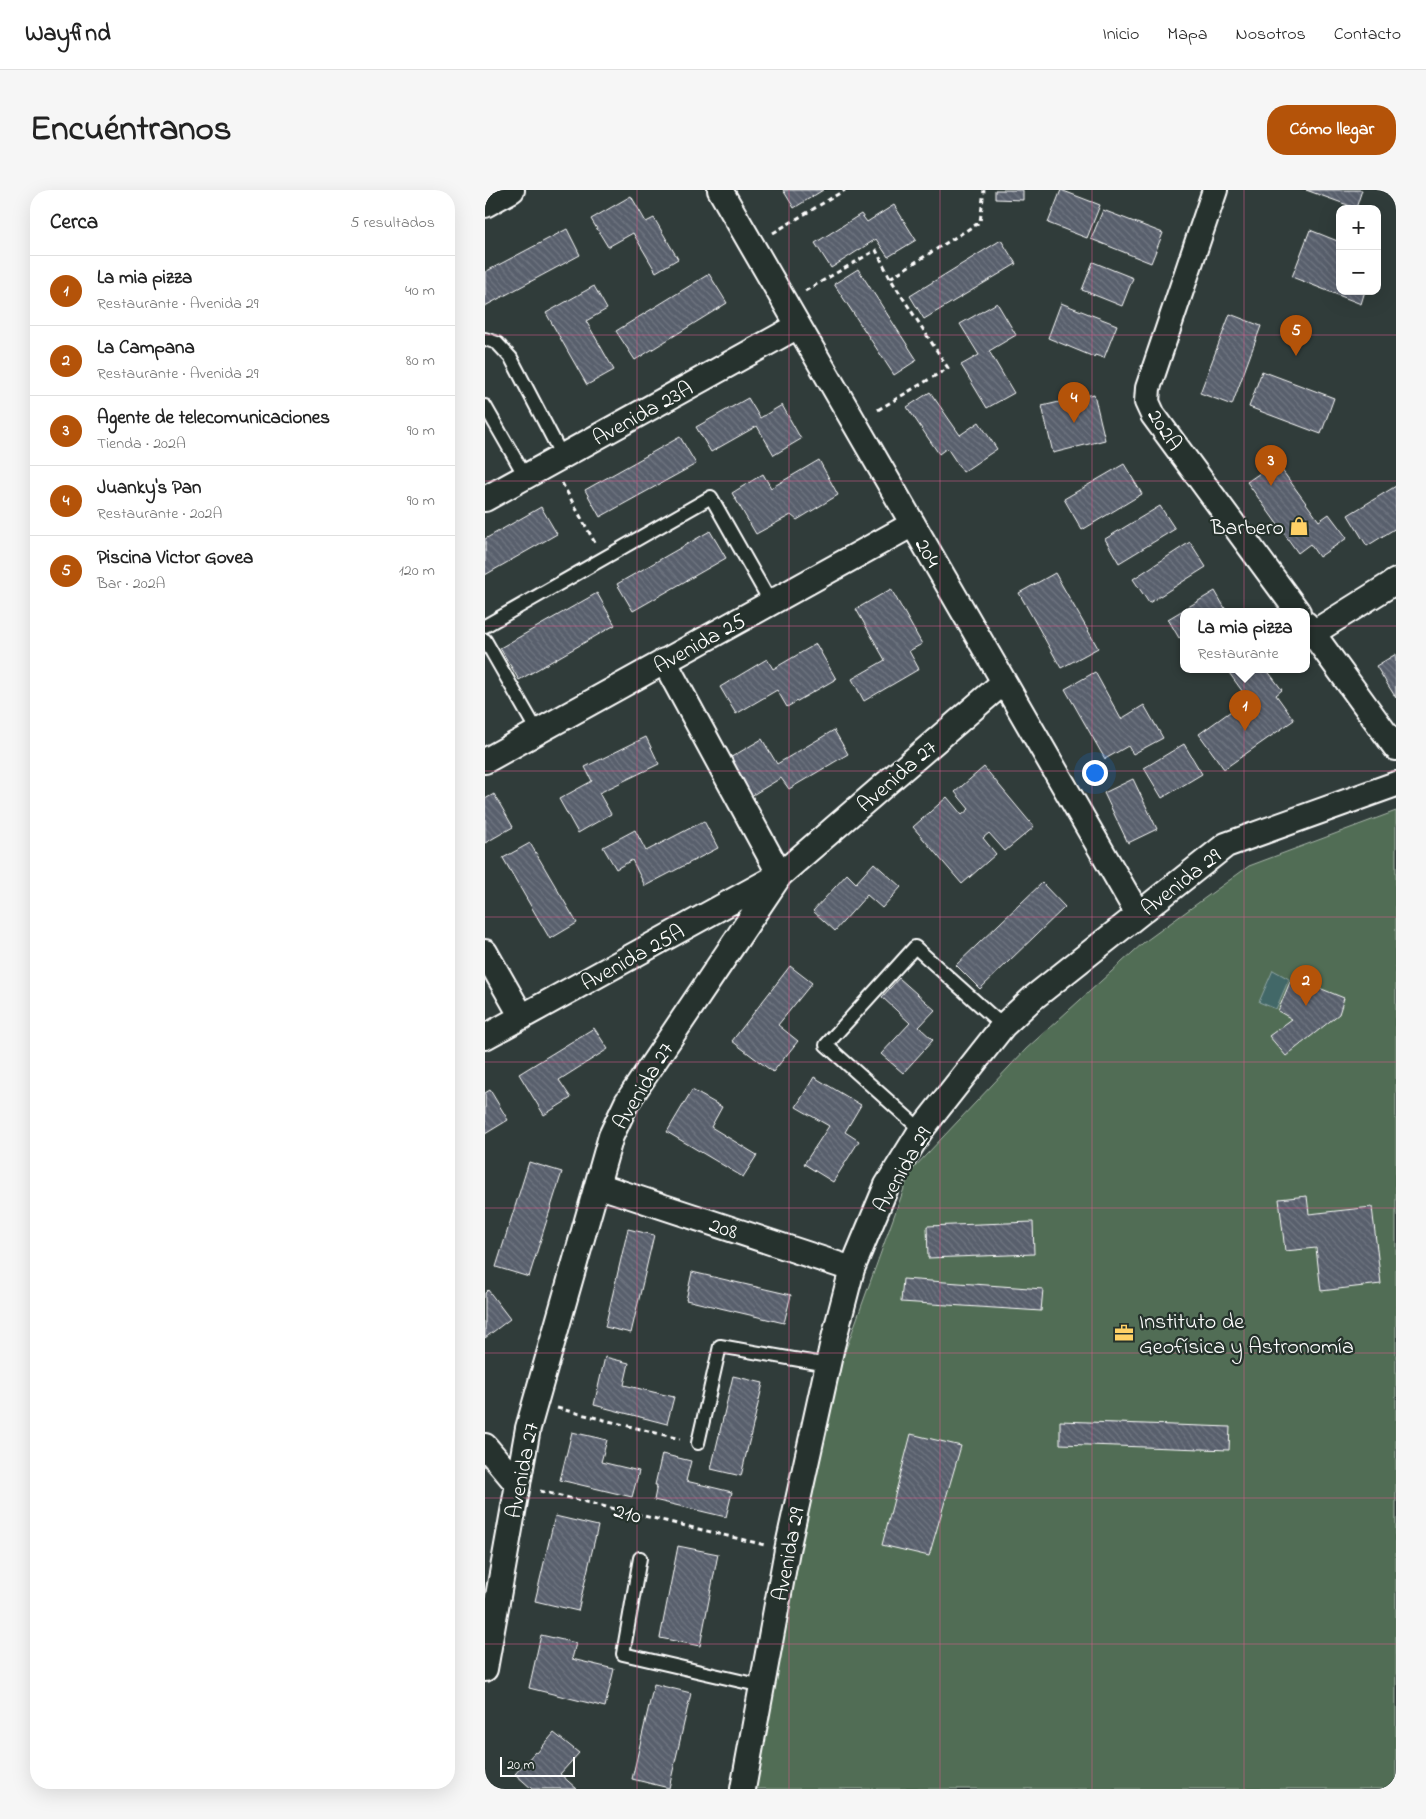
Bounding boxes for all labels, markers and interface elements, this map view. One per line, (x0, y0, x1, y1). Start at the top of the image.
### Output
text: Wayfind (25, 17, 111, 52)
text: Inicio (1102, 22, 1139, 48)
text: Mapa (1167, 22, 1208, 48)
text: Nosotros (1236, 22, 1306, 48)
text: Contacto (1334, 22, 1401, 48)
text: Encuéntranos (30, 105, 232, 156)
button: Cómo llegar (1267, 105, 1396, 155)
map controls (1336, 205, 1381, 295)
button: + (1336, 205, 1381, 250)
text: Cerca (50, 208, 98, 238)
text: 5 resultados (350, 211, 435, 235)
button: − (1336, 250, 1381, 295)
text: La mia pizza (97, 265, 192, 292)
text: 1 (63, 279, 69, 303)
text: 40 m (405, 279, 435, 303)
text: Restaurante · Avenida 29 (97, 292, 259, 316)
pin: 5 (1280, 315, 1312, 356)
text: La Campana (97, 335, 195, 362)
text: 2 (62, 349, 70, 373)
text: 80 m (406, 349, 435, 373)
text: Restaurante · Avenida 29 (97, 362, 259, 386)
street label: Avenida 23A (587, 374, 700, 455)
pin: 4 (1058, 382, 1090, 423)
street label: 202A (1138, 403, 1189, 458)
text: Agente de telecomunicaciones (97, 405, 330, 432)
text: 3 (63, 419, 69, 443)
text: 90 m (407, 419, 435, 443)
text: Tienda · 202A (97, 432, 186, 456)
pin: 3 (1255, 445, 1287, 486)
text: Juanky's Pan (97, 475, 201, 502)
text: 4 (63, 489, 69, 513)
text: 90 m (407, 489, 435, 513)
text: Restaurante · 202A (97, 502, 222, 526)
place label: Barbero (1210, 513, 1284, 545)
shop icon: Barbero (1288, 515, 1310, 537)
street label: 204 (905, 533, 948, 574)
text: Piscina Victor Govea (97, 545, 253, 572)
text: 5 (61, 559, 71, 583)
text: 120 m (399, 559, 435, 583)
text: Bar · 202A (97, 572, 165, 596)
street label: Avenida 25 (649, 606, 752, 683)
popup (1180, 608, 1310, 673)
text: La mia pizza (1197, 615, 1293, 642)
text: Restaurante (1197, 642, 1279, 666)
pin: 1 (1229, 690, 1261, 731)
street label: Avenida 27 (851, 733, 945, 821)
your location (1082, 760, 1108, 786)
street label: Avenida 29 (1135, 841, 1229, 925)
street label: Avenida 25A (576, 917, 691, 1000)
pin: 2 (1290, 965, 1322, 1006)
street label: Avenida 27 (606, 1037, 683, 1136)
street label: Avenida 29 (866, 1121, 941, 1219)
street label: 208 (704, 1210, 742, 1250)
place label: Instituto de Geofísica y Astronomía (1139, 1307, 1354, 1365)
office icon: Instituto de Geofísica y Astronomía (1113, 1322, 1135, 1344)
street label: Avenida 27 (499, 1420, 549, 1521)
street label: 210 (610, 1496, 644, 1534)
street label: Avenida 29 (765, 1505, 815, 1604)
scale bar (500, 1754, 575, 1777)
text: 20 m (507, 1755, 534, 1776)

